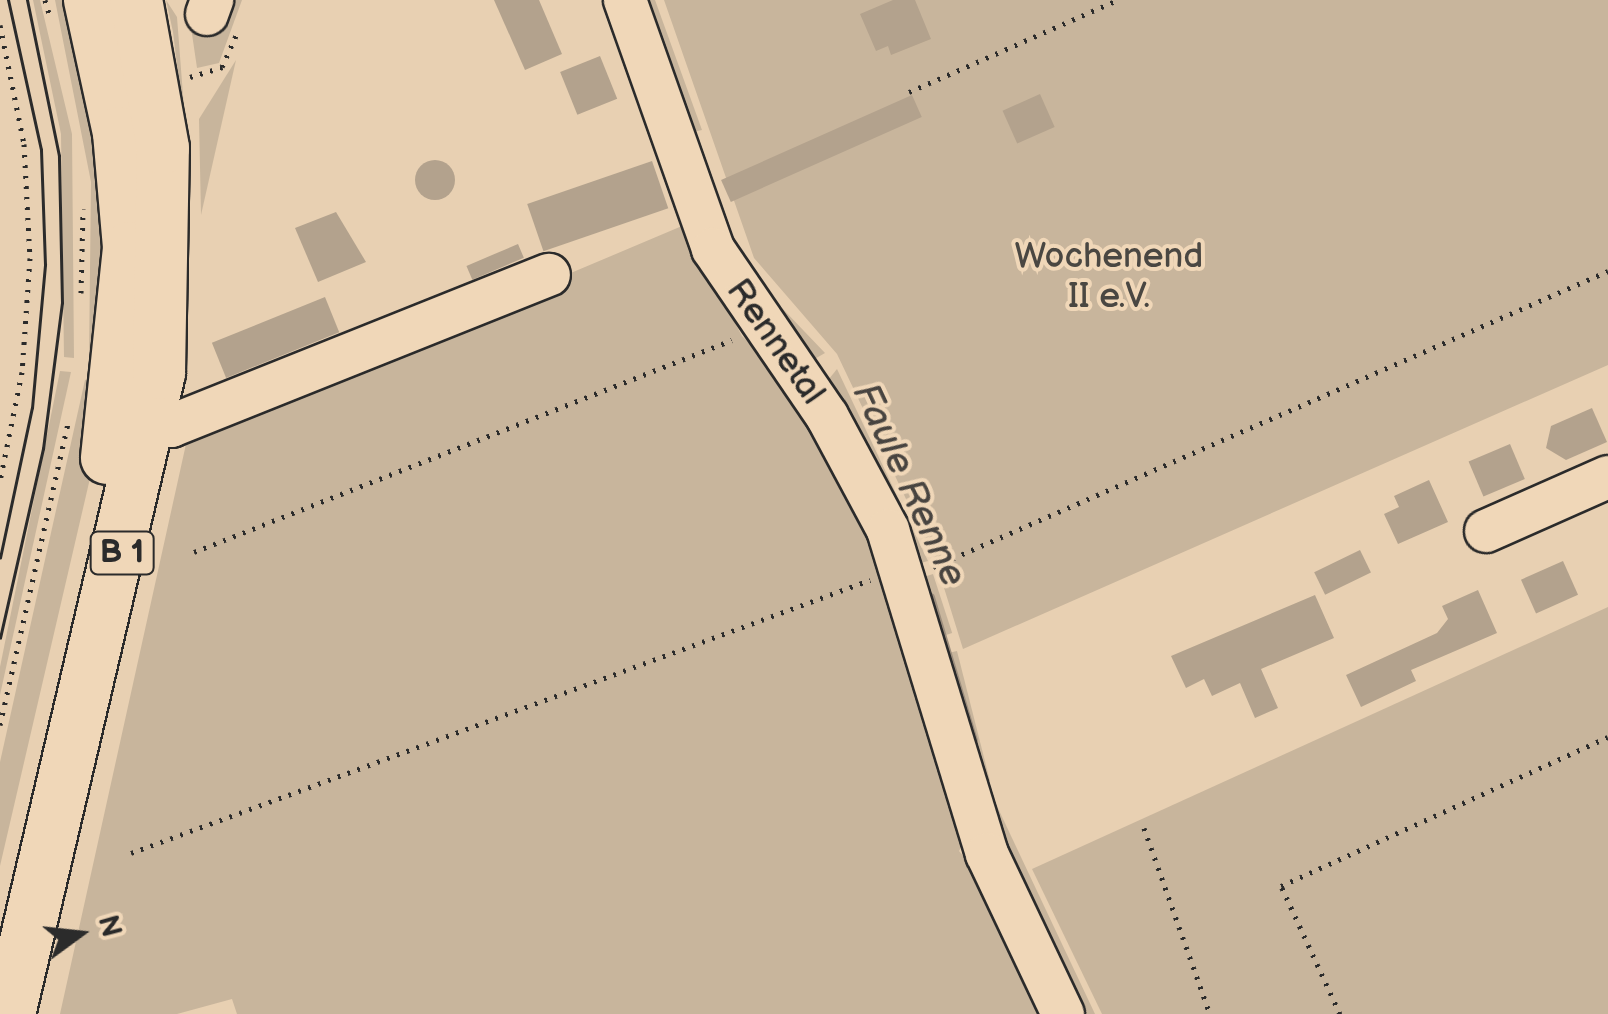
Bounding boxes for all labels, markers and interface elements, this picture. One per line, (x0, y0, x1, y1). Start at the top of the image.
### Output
park label: Wochenend II e.V. (1015, 236, 1203, 318)
street label: Rennetal (717, 271, 833, 413)
water label: Faule Renne (842, 376, 976, 594)
road number: B 1 (90, 526, 154, 580)
north arrow (30, 884, 130, 984)
text: N (91, 912, 128, 941)

